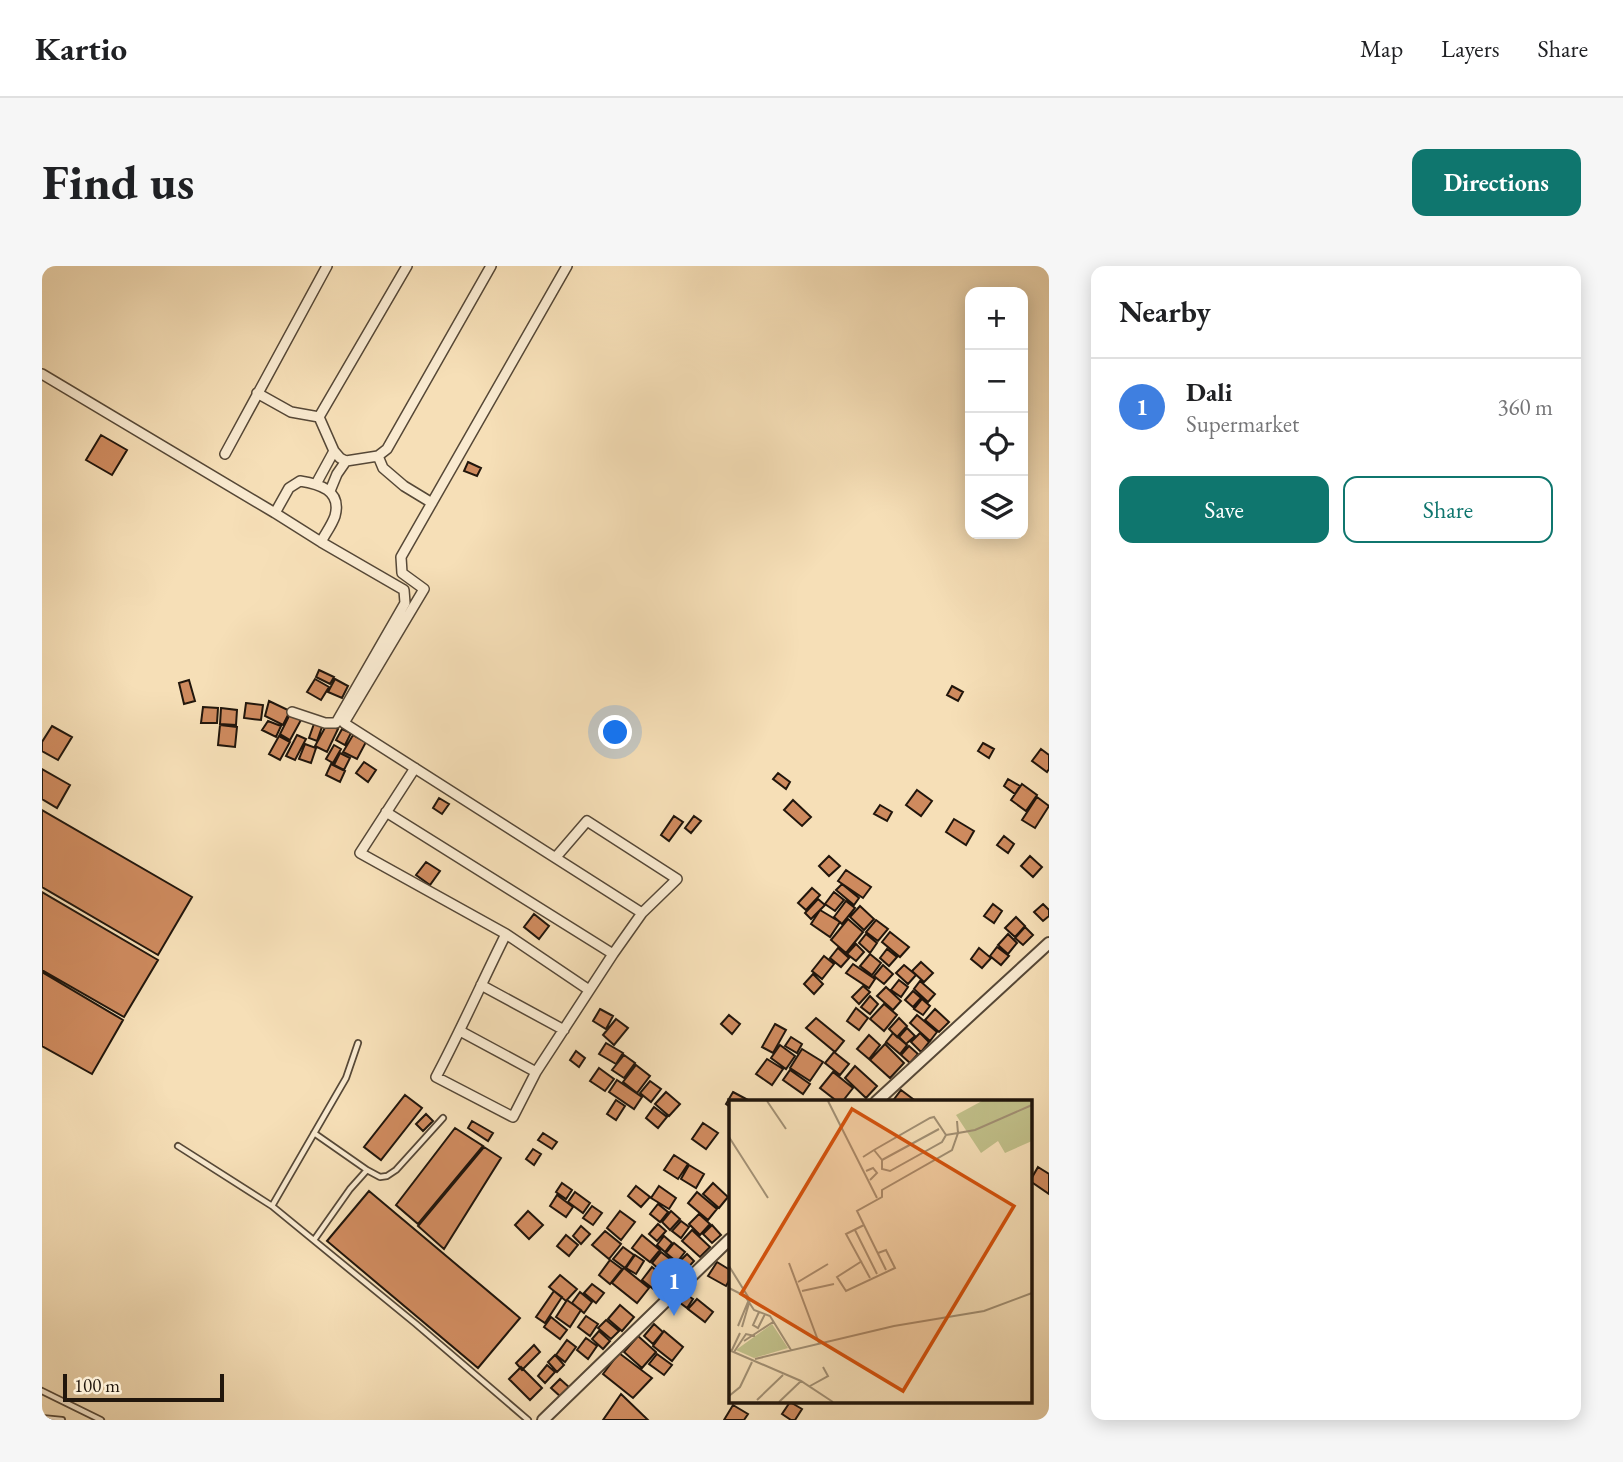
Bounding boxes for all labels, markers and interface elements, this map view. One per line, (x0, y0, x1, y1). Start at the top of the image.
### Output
text: Kartio (35, 27, 127, 70)
text: Map (1360, 33, 1403, 64)
text: Layers (1441, 33, 1500, 64)
text: Share (1538, 33, 1588, 64)
button: Directions (1412, 149, 1581, 216)
text: Find us (42, 150, 194, 214)
map controls (965, 287, 1028, 539)
button: + (965, 287, 1028, 350)
text: Nearby (1119, 292, 1211, 331)
button: − (965, 350, 1028, 413)
text: Dali (1186, 375, 1232, 409)
text: 1 (1136, 392, 1148, 422)
text: 360 m (1497, 392, 1553, 422)
text: Supermarket (1186, 409, 1299, 439)
button: locate (965, 413, 1028, 476)
button: layers (965, 476, 1028, 539)
button: Save (1119, 476, 1329, 543)
button: Share (1343, 476, 1553, 543)
your location (598, 715, 632, 749)
inset map (729, 1100, 1032, 1402)
pin: 1 (651, 1258, 697, 1316)
scale bar (63, 1371, 224, 1403)
text: 100 m (74, 1373, 120, 1398)

